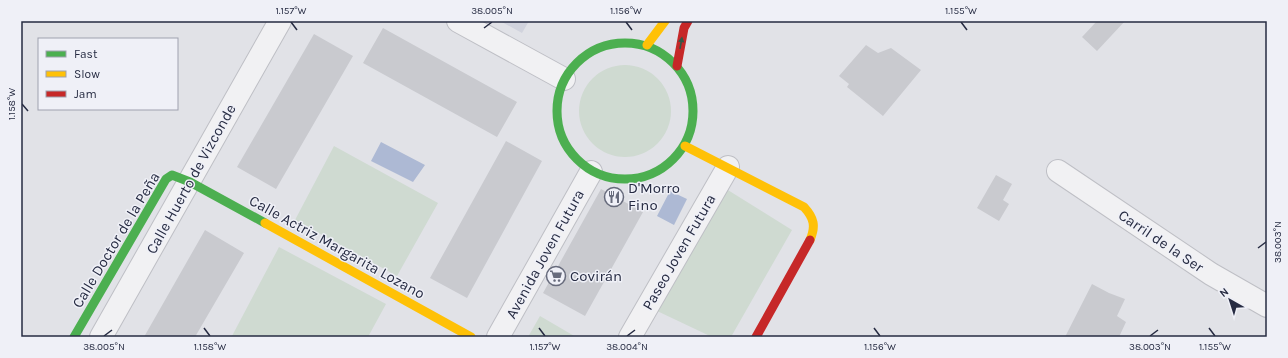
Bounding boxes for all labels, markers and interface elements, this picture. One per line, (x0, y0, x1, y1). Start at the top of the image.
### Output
text: 1.157°W (275, 5, 307, 17)
text: 38.005°N (471, 5, 513, 17)
text: 1.156°W (610, 5, 642, 17)
text: 1.155°W (945, 5, 977, 17)
one-way arrow (679, 37, 685, 49)
legend (38, 38, 178, 110)
text: Fast (74, 47, 98, 61)
text: Slow (74, 67, 100, 81)
text: Jam (74, 87, 97, 101)
text: 1.158°W (6, 88, 18, 120)
street label: Calle Huerto de Vizconde (142, 101, 240, 257)
street label: Calle Doctor de la Peña (68, 169, 164, 311)
place label: D'Morro Fino (628, 179, 680, 214)
street label: Avenida Joven Futura (502, 186, 588, 322)
restaurant icon: D'Morro Fino (603, 186, 625, 208)
street label: Calle Actriz Margarita Lozano (246, 191, 428, 303)
street label: Paseo Joven Futura (638, 191, 720, 313)
street label: Carril de la Ser (1115, 206, 1208, 276)
text: 38.003°N (1272, 221, 1284, 263)
supermarket icon: Covirán (545, 265, 567, 287)
place label: Covirán (570, 267, 622, 285)
north arrow (1210, 280, 1250, 320)
text: N (1217, 285, 1231, 300)
text: 38.005°N (83, 341, 125, 353)
text: 1.158°W (194, 341, 226, 353)
text: 1.157°W (529, 341, 561, 353)
text: 38.004°N (606, 341, 648, 353)
text: 1.156°W (864, 341, 896, 353)
text: 38.003°N (1129, 341, 1171, 353)
text: 1.155°W (1199, 341, 1231, 353)

